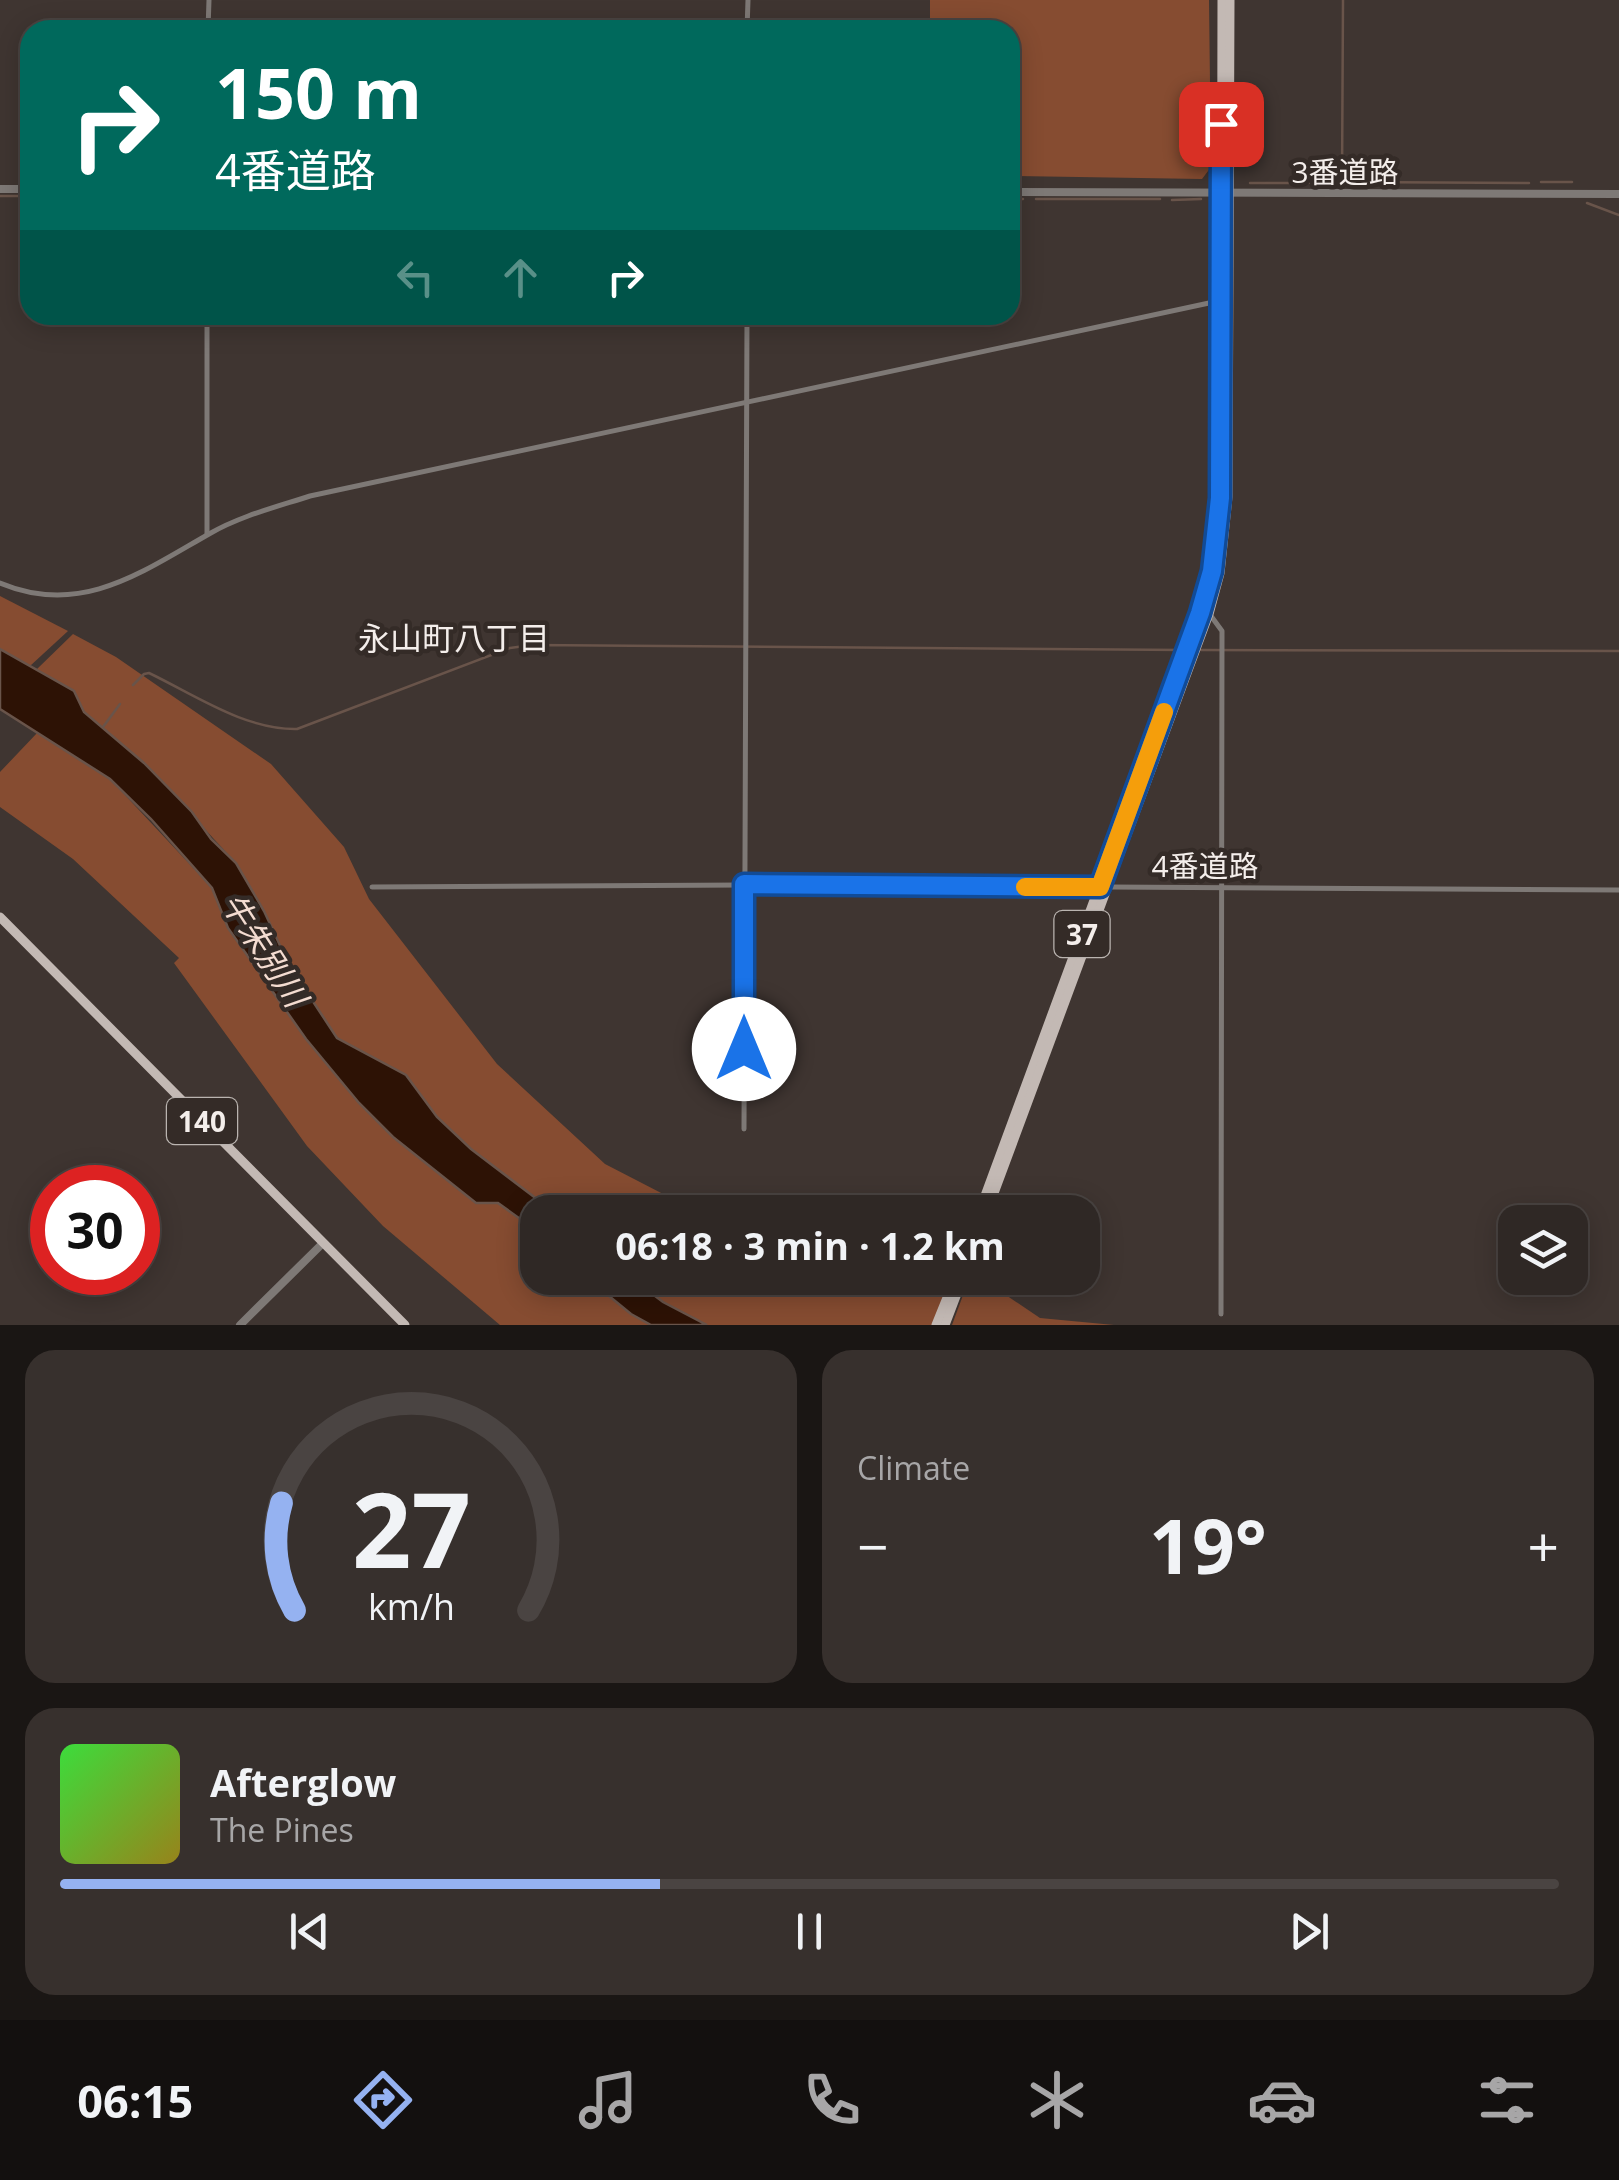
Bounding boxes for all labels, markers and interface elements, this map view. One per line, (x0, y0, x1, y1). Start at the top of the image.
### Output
text: 150 m (215, 44, 422, 140)
icon: right (50, 60, 180, 190)
pin (1179, 82, 1264, 167)
icon: arrive (1194, 97, 1249, 152)
text: 4番道路 (215, 139, 376, 200)
street label: 3番道路 (1291, 151, 1399, 192)
icon: left (388, 250, 443, 305)
icon: ahead (493, 250, 548, 305)
icon: right (598, 250, 653, 305)
district label: 永山町八丁目 (358, 616, 550, 659)
street label: 4番道路 (1151, 845, 1259, 886)
water label: 牛朱別川 (212, 884, 320, 1017)
road number: 37 (1054, 911, 1110, 957)
position arrow (692, 997, 796, 1101)
road number: 140 (167, 1098, 237, 1144)
speed limit sign: 30 (30, 1165, 160, 1295)
map controls (1498, 1205, 1588, 1295)
button: layers (1498, 1205, 1588, 1295)
text: 06:18 · 3 min · 1.2 km (615, 1219, 1005, 1271)
text: Climate (857, 1446, 970, 1489)
text: 27 (352, 1457, 470, 1598)
text: 19° (1149, 1494, 1267, 1596)
text: − (857, 1508, 888, 1583)
text: + (1528, 1508, 1559, 1583)
text: km/h (368, 1582, 454, 1630)
text: Afterglow (210, 1756, 396, 1808)
text: The Pines (210, 1808, 354, 1851)
icon: previous (282, 1904, 337, 1959)
icon: pause (782, 1904, 837, 1959)
icon: next (1282, 1904, 1337, 1959)
icon: directions (348, 2065, 418, 2135)
icon: music (573, 2065, 643, 2135)
icon: phone (797, 2065, 867, 2135)
icon: climate (1022, 2065, 1092, 2135)
icon: car (1247, 2065, 1317, 2135)
icon: filters (1472, 2065, 1542, 2135)
text: 06:15 (77, 2070, 193, 2131)

